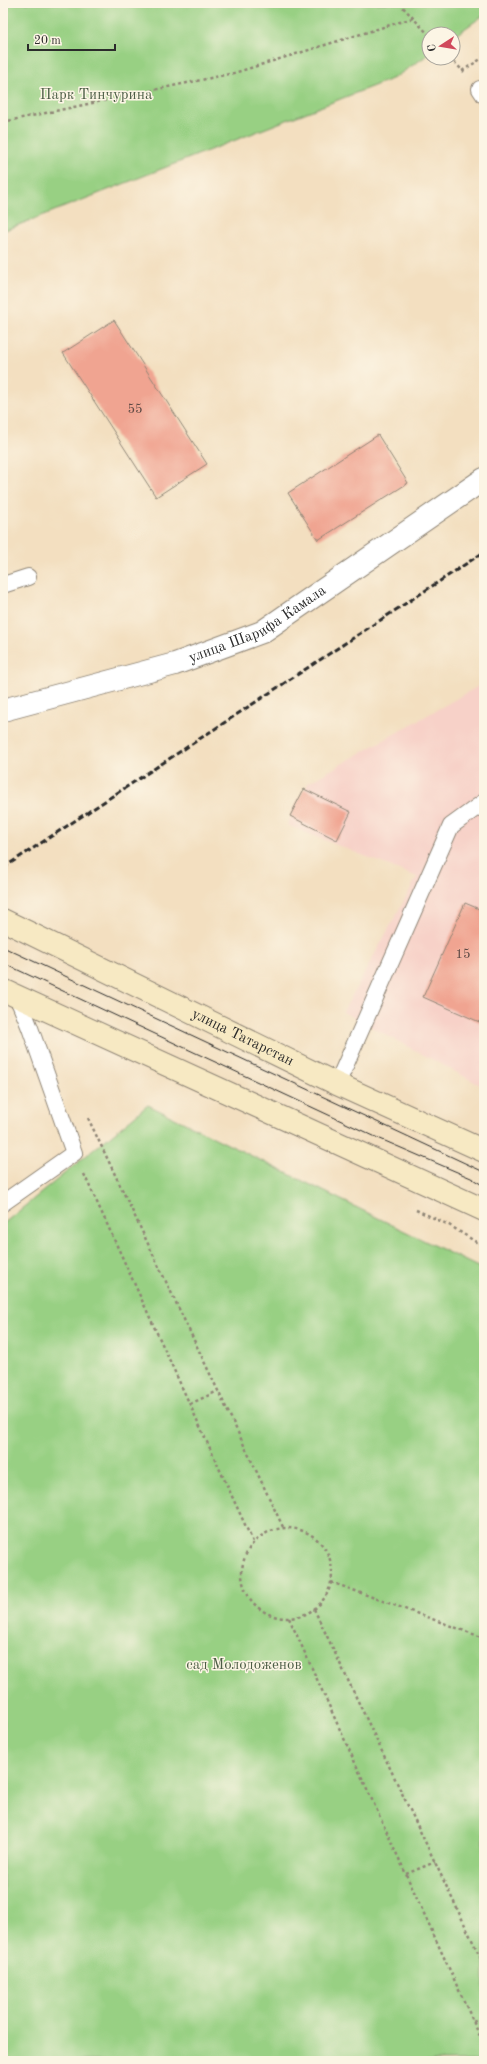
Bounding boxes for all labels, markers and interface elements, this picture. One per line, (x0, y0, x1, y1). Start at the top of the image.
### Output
scale bar (28, 26, 115, 52)
north arrow (421, 26, 461, 66)
text: 20 m (34, 35, 61, 47)
text: С (427, 43, 439, 52)
park label: Парк Тинчурина (40, 88, 153, 103)
house number: 55 (127, 403, 143, 416)
street label: улица Шарифа Камала (187, 582, 329, 666)
house number: 15 (455, 948, 471, 961)
street label: улица Татарстан (189, 1006, 296, 1069)
park label: сад Молодоженов (186, 1658, 302, 1673)

